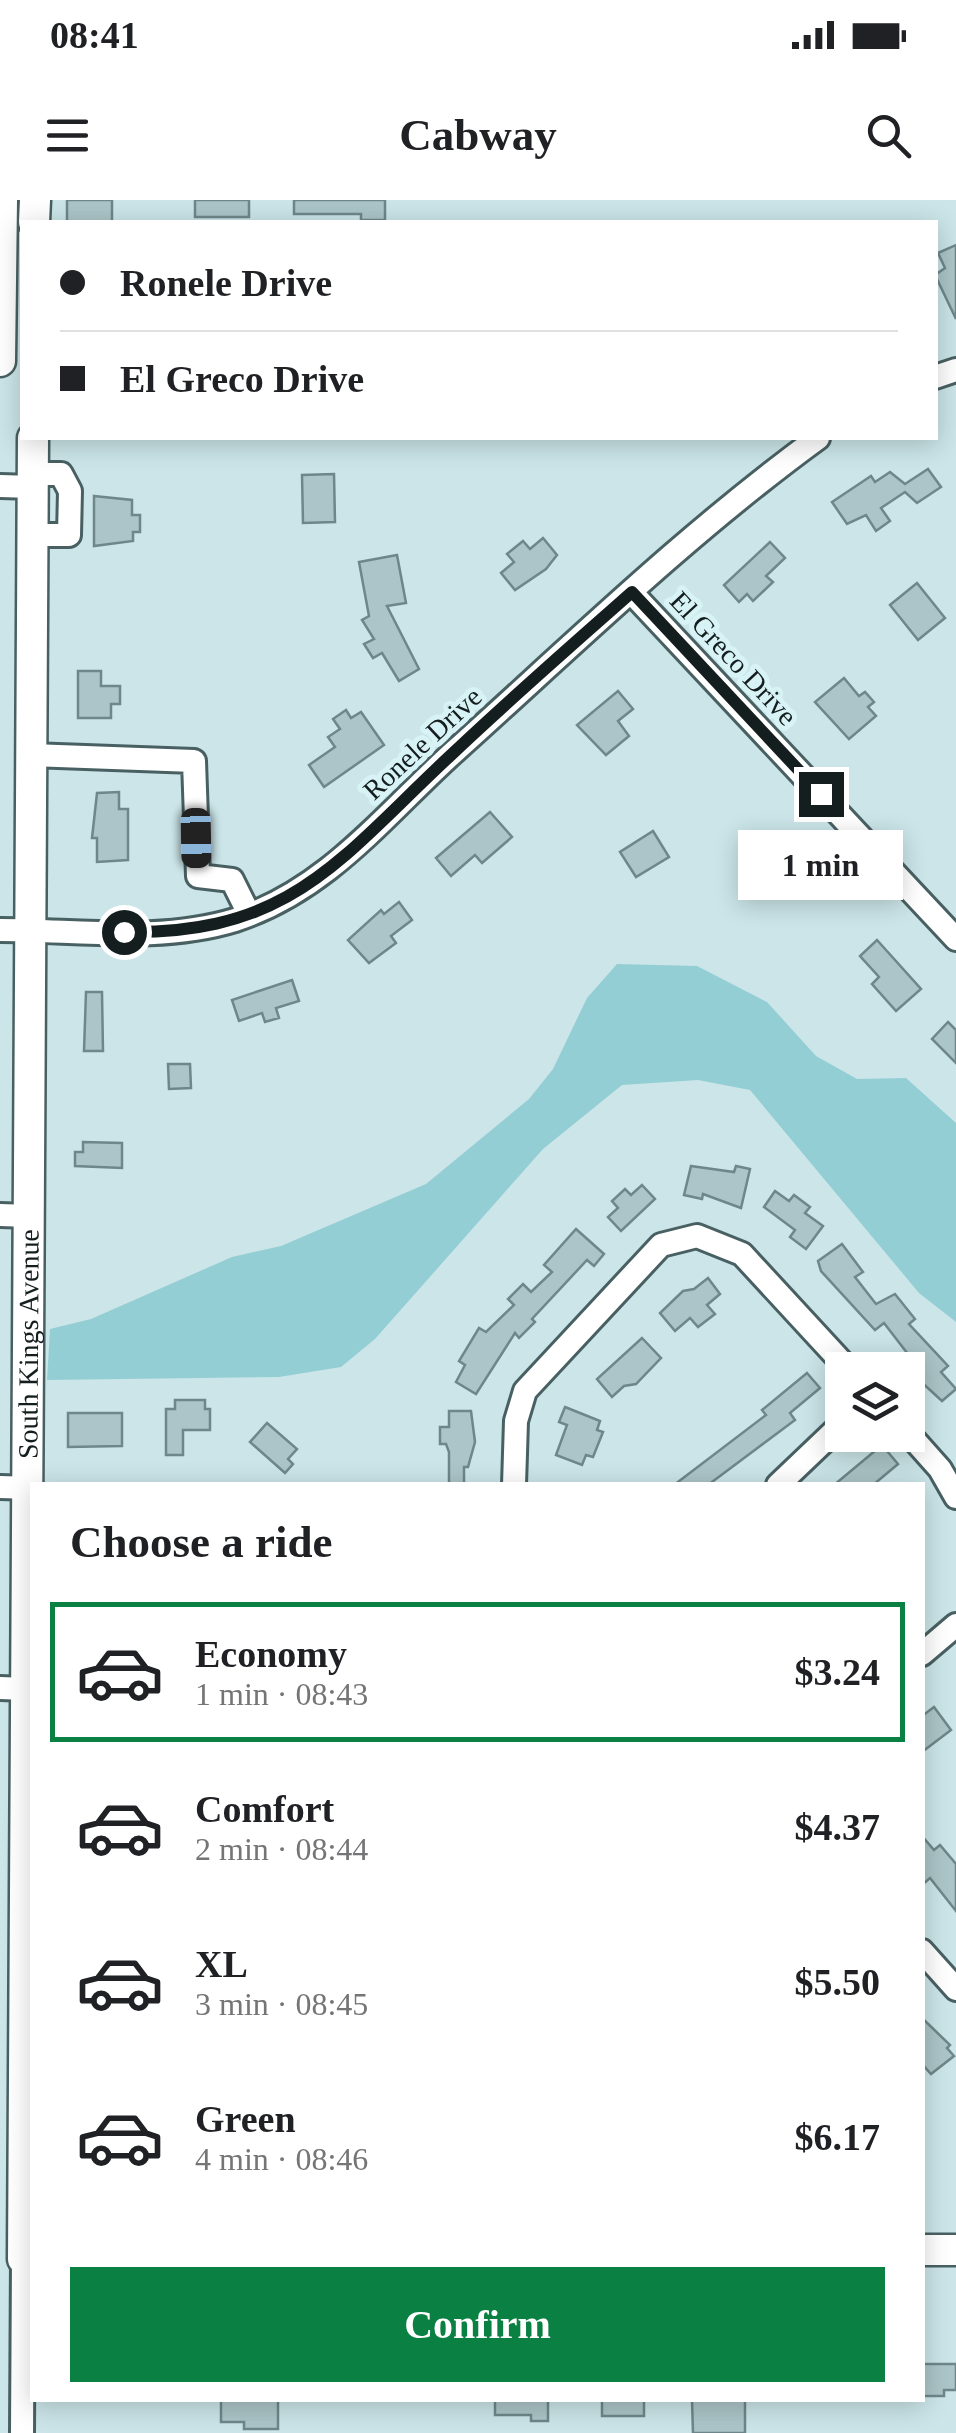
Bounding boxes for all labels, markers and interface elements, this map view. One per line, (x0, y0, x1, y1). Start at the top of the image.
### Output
text: 08:41 (50, 14, 139, 56)
icon: menu (40, 108, 95, 163)
icon: search (861, 108, 916, 163)
text: Cabway (399, 110, 557, 160)
text: Ronele Drive (120, 262, 332, 304)
text: El Greco Drive (120, 358, 364, 400)
street label: El Greco Drive (664, 585, 803, 731)
street label: Ronele Drive (357, 681, 488, 806)
route end (799, 772, 844, 817)
car (180, 808, 212, 868)
callout: 1 min (738, 829, 904, 899)
text: 1 min (782, 847, 859, 883)
route start (102, 910, 147, 955)
street label: South Kings Avenue (12, 1229, 45, 1459)
map controls (825, 1352, 925, 1452)
button: layers (825, 1352, 925, 1452)
text: Choose a ride (70, 1517, 333, 1567)
icon: car (75, 1627, 165, 1717)
text: Economy (195, 1633, 347, 1675)
text: $3.24 (795, 1651, 880, 1693)
text: 1 min · 08:43 (195, 1676, 368, 1712)
icon: car (75, 1782, 165, 1872)
text: Comfort (195, 1788, 334, 1830)
text: $4.37 (795, 1806, 880, 1848)
text: 2 min · 08:44 (195, 1831, 368, 1867)
icon: car (75, 1937, 165, 2027)
text: XL (195, 1943, 248, 1985)
text: $5.50 (795, 1961, 880, 2003)
text: 3 min · 08:45 (195, 1986, 368, 2022)
icon: car (75, 2092, 165, 2182)
text: Green (195, 2098, 296, 2140)
text: $6.17 (795, 2116, 880, 2158)
text: 4 min · 08:46 (195, 2141, 368, 2177)
button: Confirm (70, 2267, 885, 2382)

